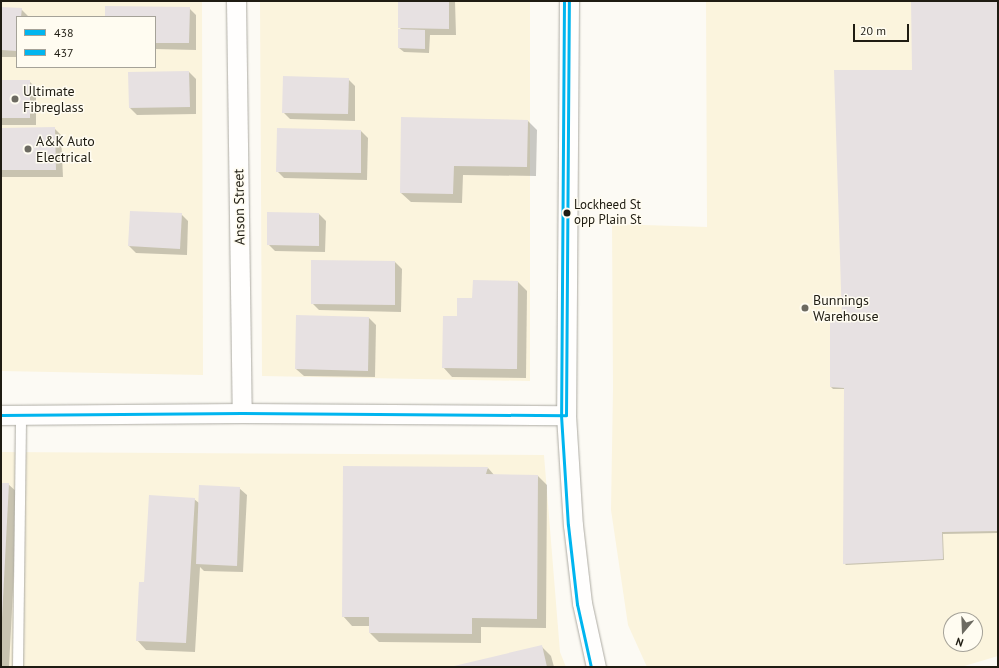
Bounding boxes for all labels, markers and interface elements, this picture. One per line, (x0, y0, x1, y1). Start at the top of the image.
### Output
legend (16, 16, 156, 68)
scale bar (855, 16, 911, 42)
text: 20 m (860, 23, 886, 38)
text: 438 (54, 25, 74, 40)
text: 437 (54, 45, 74, 60)
place label: Ultimate Fibreglass (23, 83, 84, 116)
marker: Ultimate Fibreglass (10, 94, 20, 104)
place label: A&K Auto Electrical (36, 133, 96, 166)
marker: A&K Auto Electrical (23, 144, 33, 154)
street label: Anson Street (230, 169, 248, 245)
place label: Lockheed St opp Plain St (574, 198, 641, 229)
marker: Lockheed St opp Plain St (562, 208, 572, 218)
place label: Bunnings Warehouse (813, 292, 879, 324)
marker: Bunnings Warehouse (800, 303, 810, 313)
north arrow (943, 612, 983, 652)
text: N (954, 635, 965, 650)

